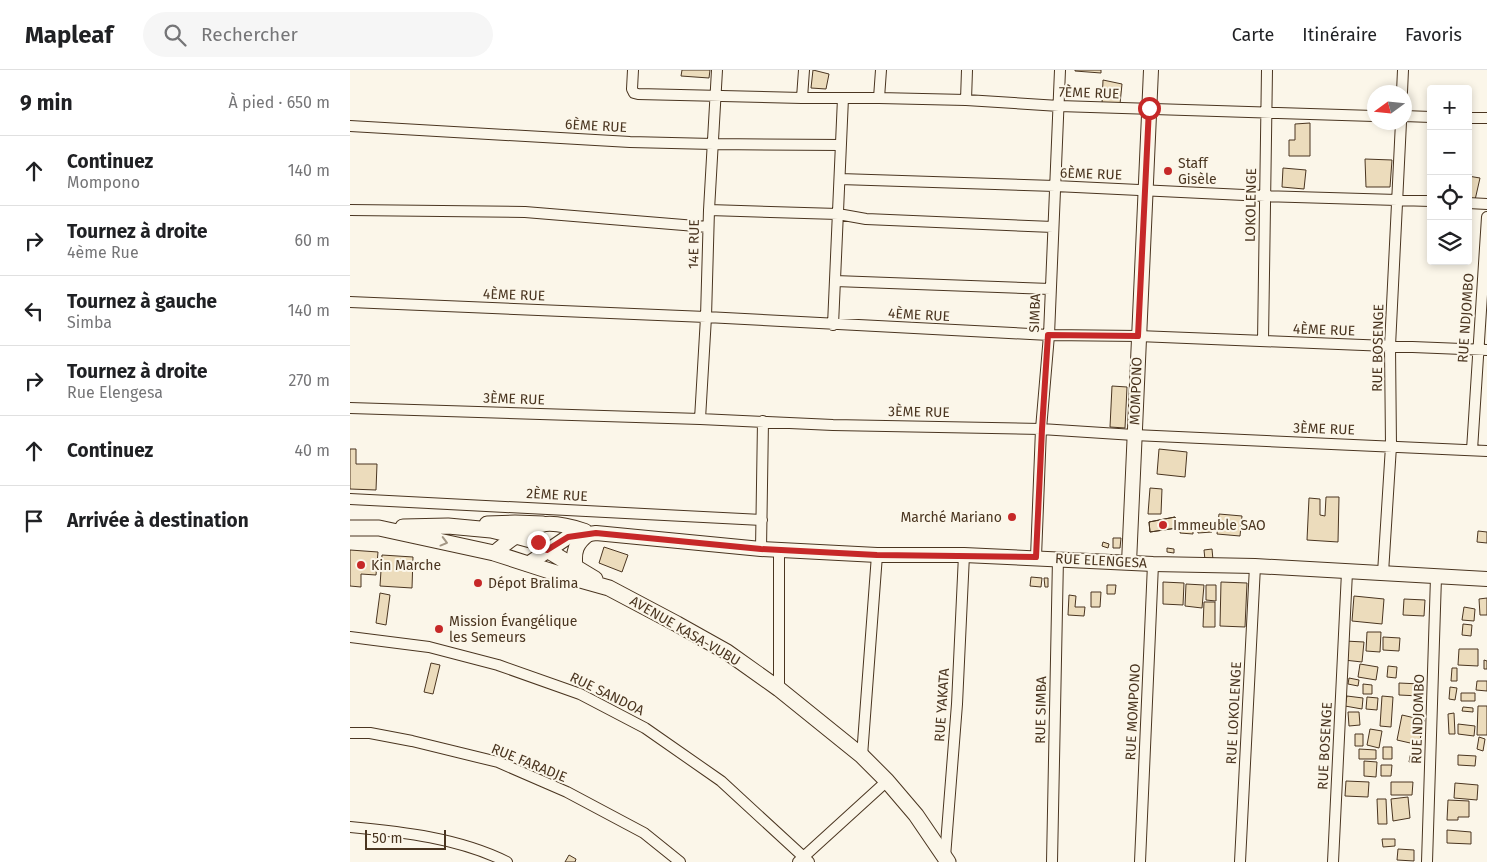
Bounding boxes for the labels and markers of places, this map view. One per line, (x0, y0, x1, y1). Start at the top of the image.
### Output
place label: Staff Gisèle (1178, 155, 1217, 188)
marker: Staff Gisèle (1162, 165, 1174, 177)
place label: Marché Mariano (900, 509, 1002, 526)
marker: Marché Mariano (1006, 511, 1018, 523)
place label: Immeuble SAO (1173, 517, 1266, 534)
marker: Immeuble SAO (1157, 519, 1169, 531)
place label: Kin Marche (371, 557, 441, 574)
marker: Kin Marche (355, 559, 367, 571)
place label: Dépot Bralima (488, 575, 578, 592)
marker: Dépot Bralima (472, 577, 484, 589)
place label: Mission Évangélique les Semeurs (449, 612, 577, 646)
marker: Mission Évangélique les Semeurs (433, 623, 445, 635)

